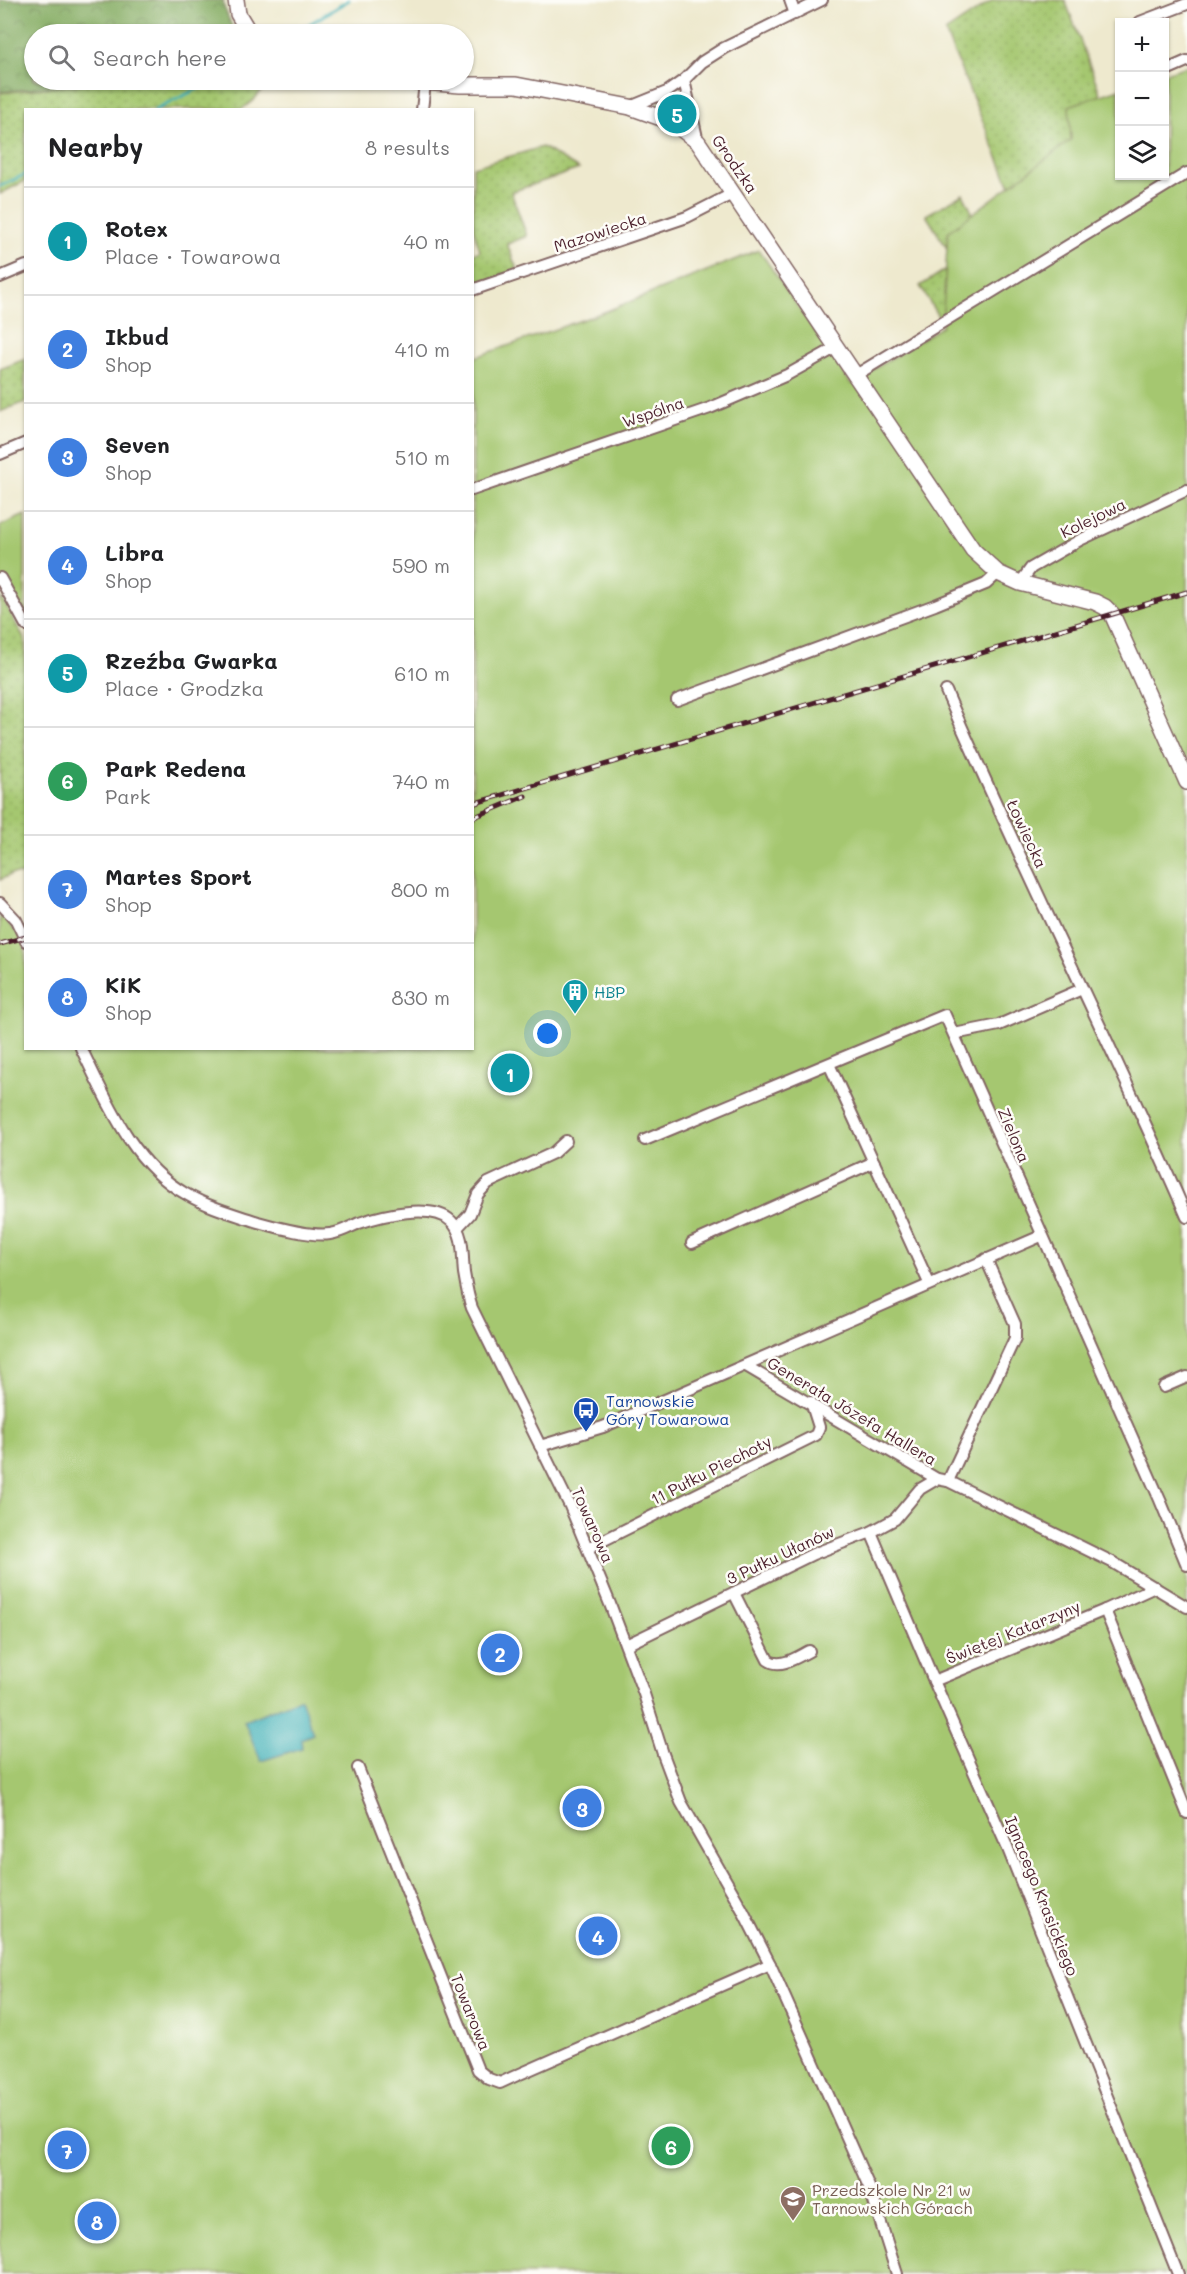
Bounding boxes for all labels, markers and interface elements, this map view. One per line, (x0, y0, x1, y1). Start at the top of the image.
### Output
map controls (1115, 18, 1169, 180)
button: + (1115, 18, 1169, 72)
search box (24, 24, 474, 90)
icon: search (45, 41, 78, 74)
text: Search here (93, 43, 227, 72)
button: − (1115, 72, 1169, 126)
pin: 5 (658, 92, 696, 136)
button: layers (1115, 126, 1169, 180)
text: Nearby (48, 130, 143, 164)
street label: Grodzka (708, 130, 763, 197)
text: 8 results (365, 134, 450, 160)
street label: Mazowiecka (551, 207, 649, 256)
text: Rotex (105, 214, 168, 243)
text: 1 (63, 228, 72, 254)
text: 40 m (404, 228, 450, 254)
text: Place · Towarowa (105, 243, 281, 269)
text: Ikbud (105, 322, 169, 351)
text: 2 (62, 336, 73, 362)
text: 410 m (395, 336, 450, 362)
text: Shop (105, 351, 152, 377)
street label: Wspólna (619, 391, 687, 432)
text: Seven (105, 430, 170, 459)
text: 3 (62, 444, 74, 470)
text: 510 m (395, 444, 450, 470)
text: Shop (105, 459, 152, 485)
street label: Kolejowa (1057, 493, 1129, 542)
text: Libra (105, 538, 164, 567)
text: 4 (61, 552, 74, 578)
text: 590 m (392, 552, 450, 578)
text: Shop (105, 567, 152, 593)
text: Rzeźba Gwarka (105, 646, 278, 675)
text: 5 (62, 660, 73, 686)
text: 610 m (394, 660, 450, 686)
text: Place · Grodzka (105, 675, 264, 701)
text: Park Redena (105, 754, 246, 783)
text: 6 (61, 768, 74, 794)
text: 740 m (392, 768, 450, 794)
text: Park (105, 783, 150, 809)
street label: Łowiecka (1003, 796, 1052, 871)
text: Martes Sport (105, 862, 252, 891)
text: 7 (62, 876, 73, 902)
text: 800 m (391, 876, 450, 902)
text: Shop (105, 891, 152, 917)
text: KiK (105, 970, 141, 999)
building icon: HBP (560, 977, 590, 1015)
place label: HBP (594, 981, 625, 1002)
text: 8 (61, 984, 74, 1010)
text: 830 m (392, 984, 450, 1010)
text: Shop (105, 999, 152, 1025)
your location (533, 1019, 562, 1048)
pin: 1 (490, 1050, 530, 1096)
street label: Zielona (993, 1104, 1035, 1166)
street label: Generała Józefa Hallera (764, 1352, 941, 1470)
place label: Tarnowskie Góry Towarowa (606, 1390, 730, 1429)
bus stop icon: Tarnowskie Góry Towarowa (571, 1395, 601, 1433)
street label: 11 Pułku Piechoty (647, 1430, 775, 1509)
street label: Towarowa (567, 1484, 619, 1566)
street label: 3 Pułku Ułanów (722, 1520, 837, 1589)
street label: Świętej Katarzyny (943, 1595, 1083, 1668)
pin: 2 (480, 1630, 520, 1676)
pin: 3 (562, 1786, 602, 1830)
street label: Ignacego Krasickiego (1001, 1813, 1084, 1979)
pin: 4 (578, 1914, 618, 1958)
street label: Towarowa (447, 1970, 496, 2053)
pin: 6 (652, 2124, 690, 2168)
pin: 7 (48, 2128, 86, 2172)
place label: Przedszkole Nr 21 w Tarnowskich Górach (812, 2179, 972, 2218)
school or university icon: Przedszkole Nr 21 w Tarnowskich Górach (778, 2184, 808, 2222)
pin: 8 (78, 2198, 116, 2244)

